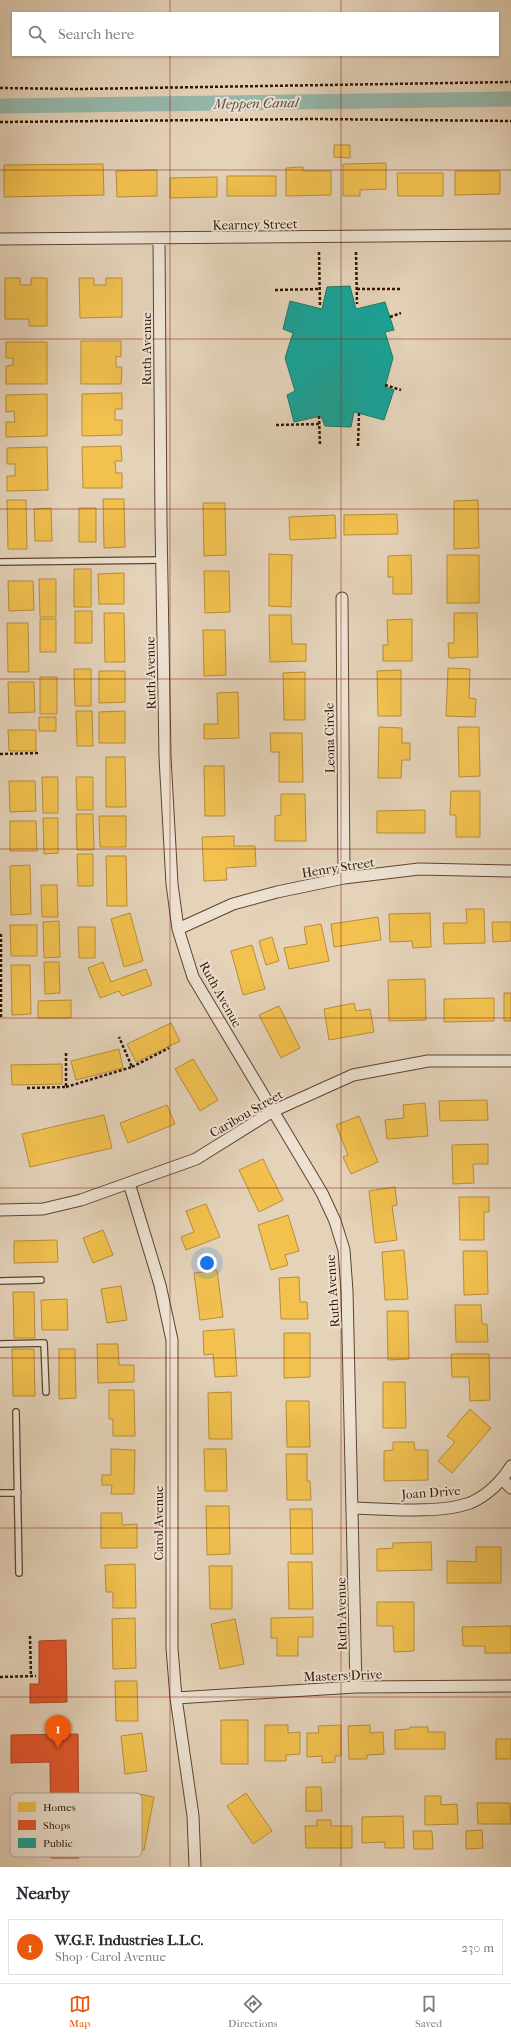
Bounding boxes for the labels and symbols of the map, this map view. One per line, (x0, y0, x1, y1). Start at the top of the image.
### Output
water label: Meppen Canal (213, 94, 300, 113)
street label: Kearney Street (212, 216, 298, 233)
street label: Ruth Avenue (139, 312, 154, 386)
street label: Ruth Avenue (142, 636, 159, 710)
street label: Leona Circle (321, 702, 338, 774)
street label: Henry Street (301, 854, 376, 881)
street label: Ruth Avenue (196, 959, 245, 1030)
street label: Caribou Street (207, 1086, 286, 1140)
your location (197, 1253, 217, 1273)
street label: Ruth Avenue (322, 1253, 343, 1328)
street label: Joan Drive (400, 1483, 462, 1502)
street label: Carol Avenue (151, 1485, 166, 1561)
street label: Ruth Avenue (333, 1577, 350, 1651)
street label: Masters Drive (303, 1667, 383, 1684)
pin: 1 (45, 1715, 71, 1748)
legend (10, 1793, 142, 1857)
text: Homes (43, 1801, 76, 1814)
text: Shops (43, 1819, 70, 1832)
text: Public (43, 1837, 73, 1850)

